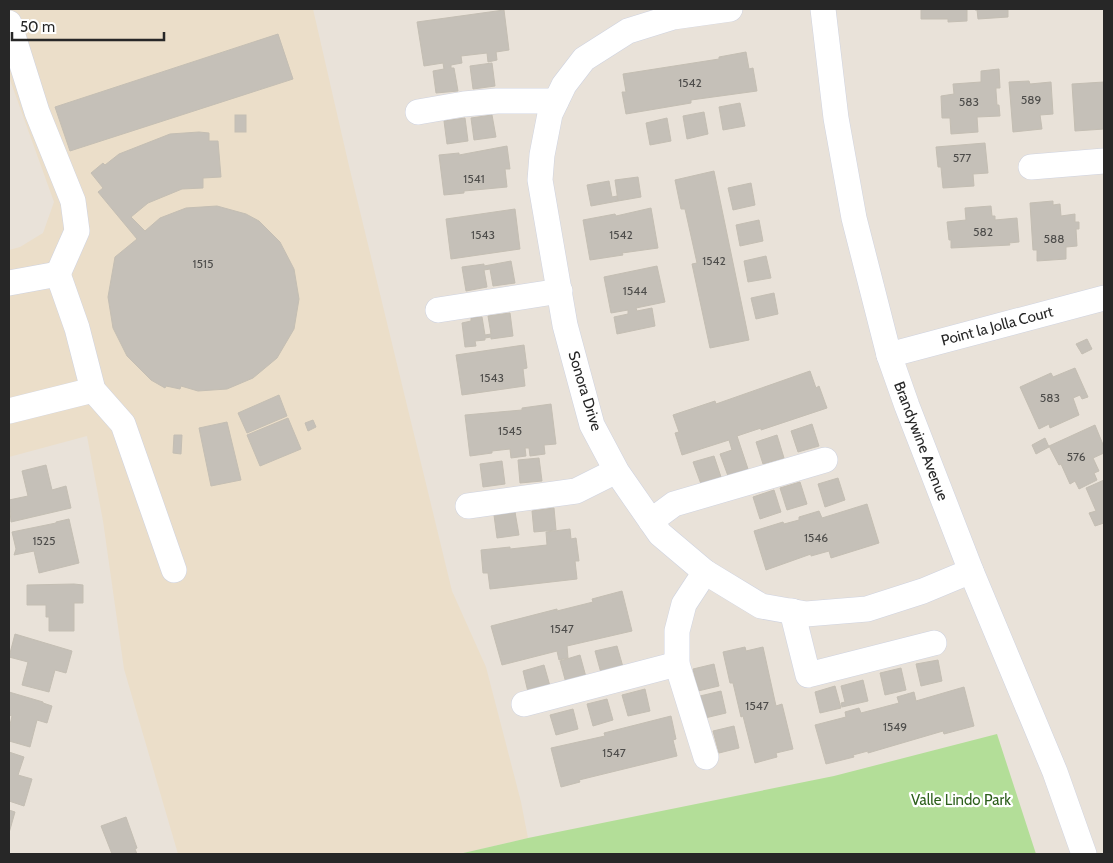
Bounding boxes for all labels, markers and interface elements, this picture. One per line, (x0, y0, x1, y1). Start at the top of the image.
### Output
scale bar (12, 10, 165, 42)
text: 50 m (20, 18, 55, 36)
house number: 1542 (678, 75, 702, 90)
house number: 589 (1021, 92, 1041, 107)
house number: 583 (959, 94, 979, 109)
house number: 577 (953, 150, 971, 165)
house number: 1541 (463, 171, 485, 186)
house number: 582 (973, 224, 993, 239)
house number: 1543 (471, 227, 495, 242)
house number: 1542 (609, 227, 633, 242)
house number: 588 (1043, 231, 1065, 246)
house number: 1542 (702, 253, 726, 268)
house number: 1515 (193, 256, 213, 271)
house number: 1544 (623, 283, 647, 298)
street label: Point la Jolla Court (939, 302, 1055, 350)
street label: Sonora Drive (564, 349, 606, 433)
house number: 1543 (480, 370, 504, 385)
street label: Brandywine Avenue (890, 379, 952, 503)
house number: 583 (1040, 390, 1060, 405)
house number: 1545 (498, 423, 522, 438)
house number: 576 (1066, 449, 1086, 464)
house number: 1546 (804, 530, 828, 545)
house number: 1525 (32, 533, 56, 548)
house number: 1547 (550, 621, 574, 636)
house number: 1547 (745, 698, 769, 713)
house number: 1549 (883, 719, 907, 734)
house number: 1547 (602, 745, 626, 760)
park label: Valle Lindo Park (911, 791, 1011, 809)

